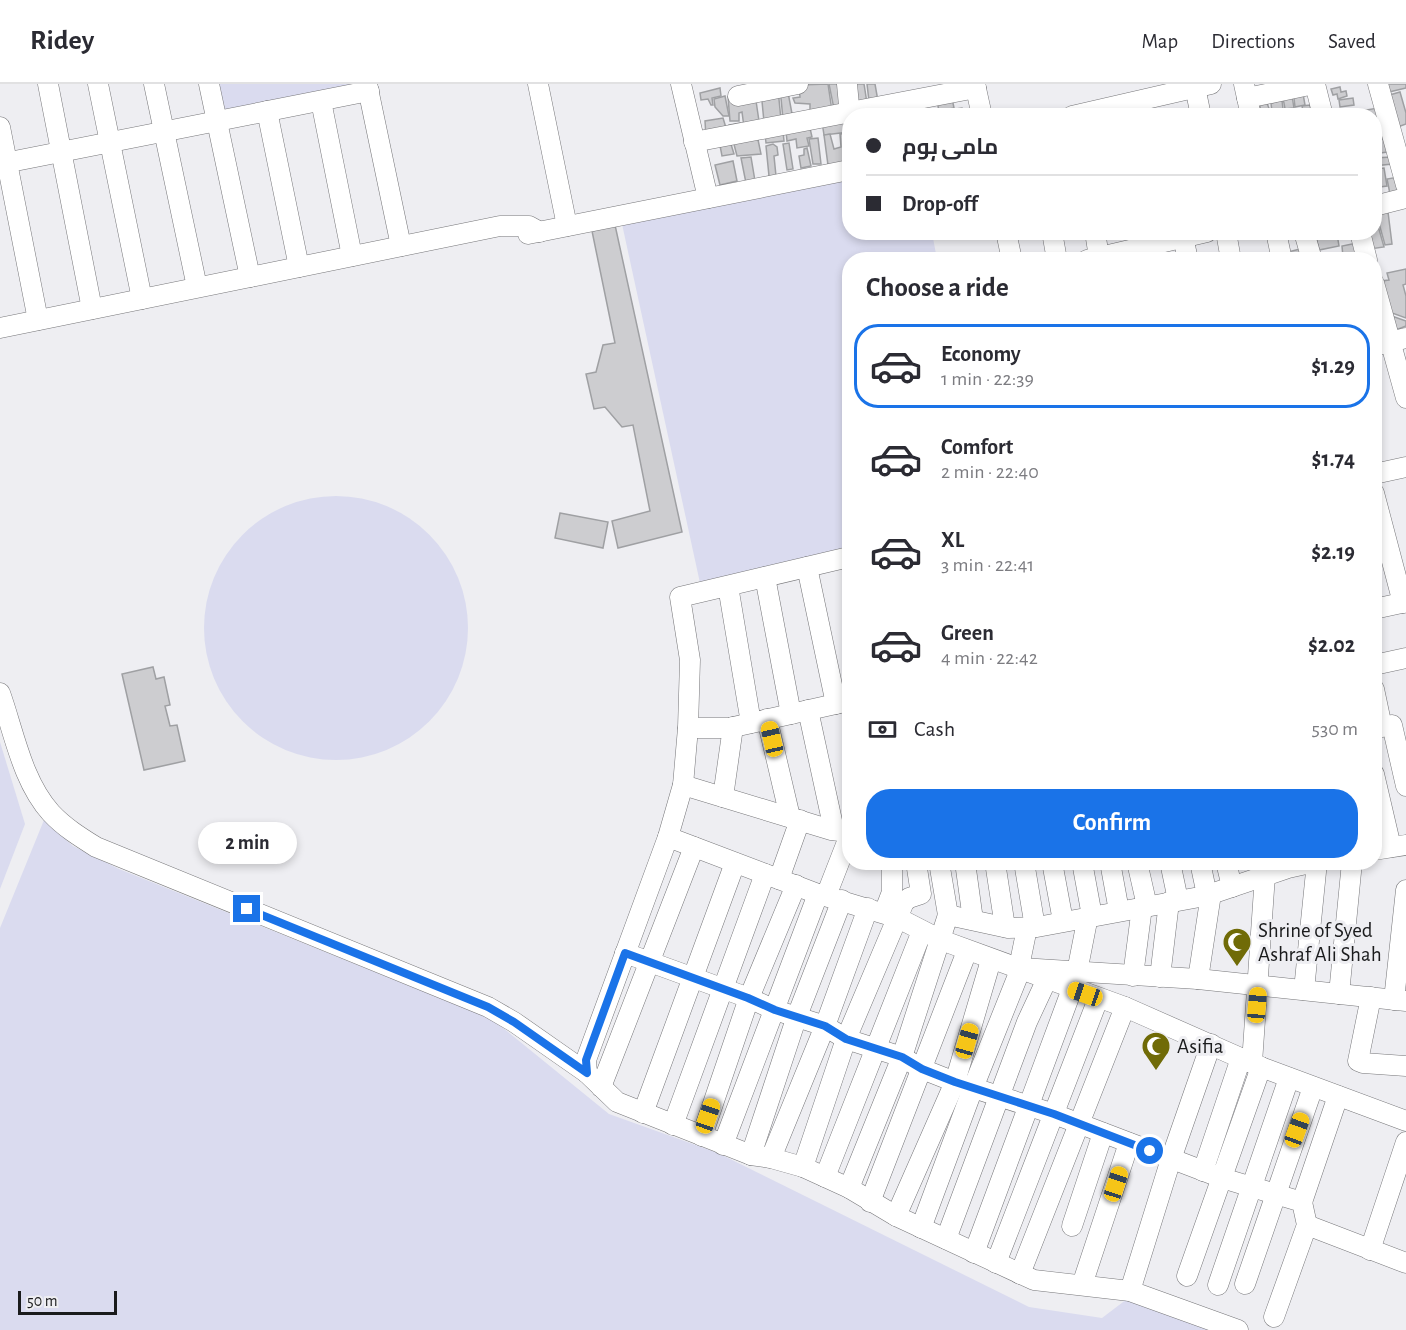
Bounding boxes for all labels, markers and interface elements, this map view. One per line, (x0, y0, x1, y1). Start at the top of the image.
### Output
text: Ridey (30, 27, 94, 55)
text: Map (1142, 31, 1178, 52)
text: Directions (1211, 31, 1295, 52)
text: Saved (1328, 31, 1376, 52)
text: مامی ہوم (902, 136, 998, 158)
text: Drop-off (902, 193, 978, 215)
text: Choose a ride (866, 274, 1009, 301)
icon: car (869, 339, 923, 393)
text: Economy (941, 343, 1021, 365)
text: $1.29 (1311, 355, 1355, 377)
text: 1 min · 22:39 (941, 369, 1034, 389)
icon: car (869, 432, 923, 486)
text: Comfort (941, 436, 1013, 458)
text: $1.74 (1312, 448, 1355, 470)
text: 2 min · 22:40 (941, 462, 1039, 482)
icon: car (869, 525, 923, 579)
text: XL (941, 529, 964, 551)
text: $2.19 (1311, 541, 1355, 563)
text: 3 min · 22:41 (941, 555, 1034, 575)
icon: car (869, 618, 923, 672)
text: Green (941, 622, 994, 644)
text: $2.02 (1308, 634, 1355, 656)
text: 4 min · 22:42 (941, 648, 1038, 668)
icon: cash (866, 713, 899, 746)
text: Cash (914, 718, 955, 740)
car (759, 719, 785, 759)
text: 530 m (1312, 719, 1358, 739)
button: Confirm (866, 789, 1358, 858)
callout: 2 min (198, 822, 296, 864)
text: 2 min (225, 833, 270, 853)
route end (233, 895, 260, 922)
place label: Shrine of Syed Ashraf Ali Shah (1258, 920, 1382, 965)
mosque icon: Shrine of Syed Ashraf Ali Shah (1221, 926, 1253, 968)
car (1065, 980, 1105, 1008)
car (1246, 986, 1268, 1024)
car (953, 1021, 981, 1061)
mosque icon: Asifia (1140, 1030, 1172, 1072)
place label: Asifia (1177, 1036, 1224, 1057)
car (694, 1096, 722, 1136)
car (1282, 1110, 1312, 1150)
route start (1136, 1137, 1163, 1164)
car (1102, 1164, 1130, 1204)
scale bar (18, 1288, 117, 1316)
text: 50 m (27, 1293, 58, 1309)

